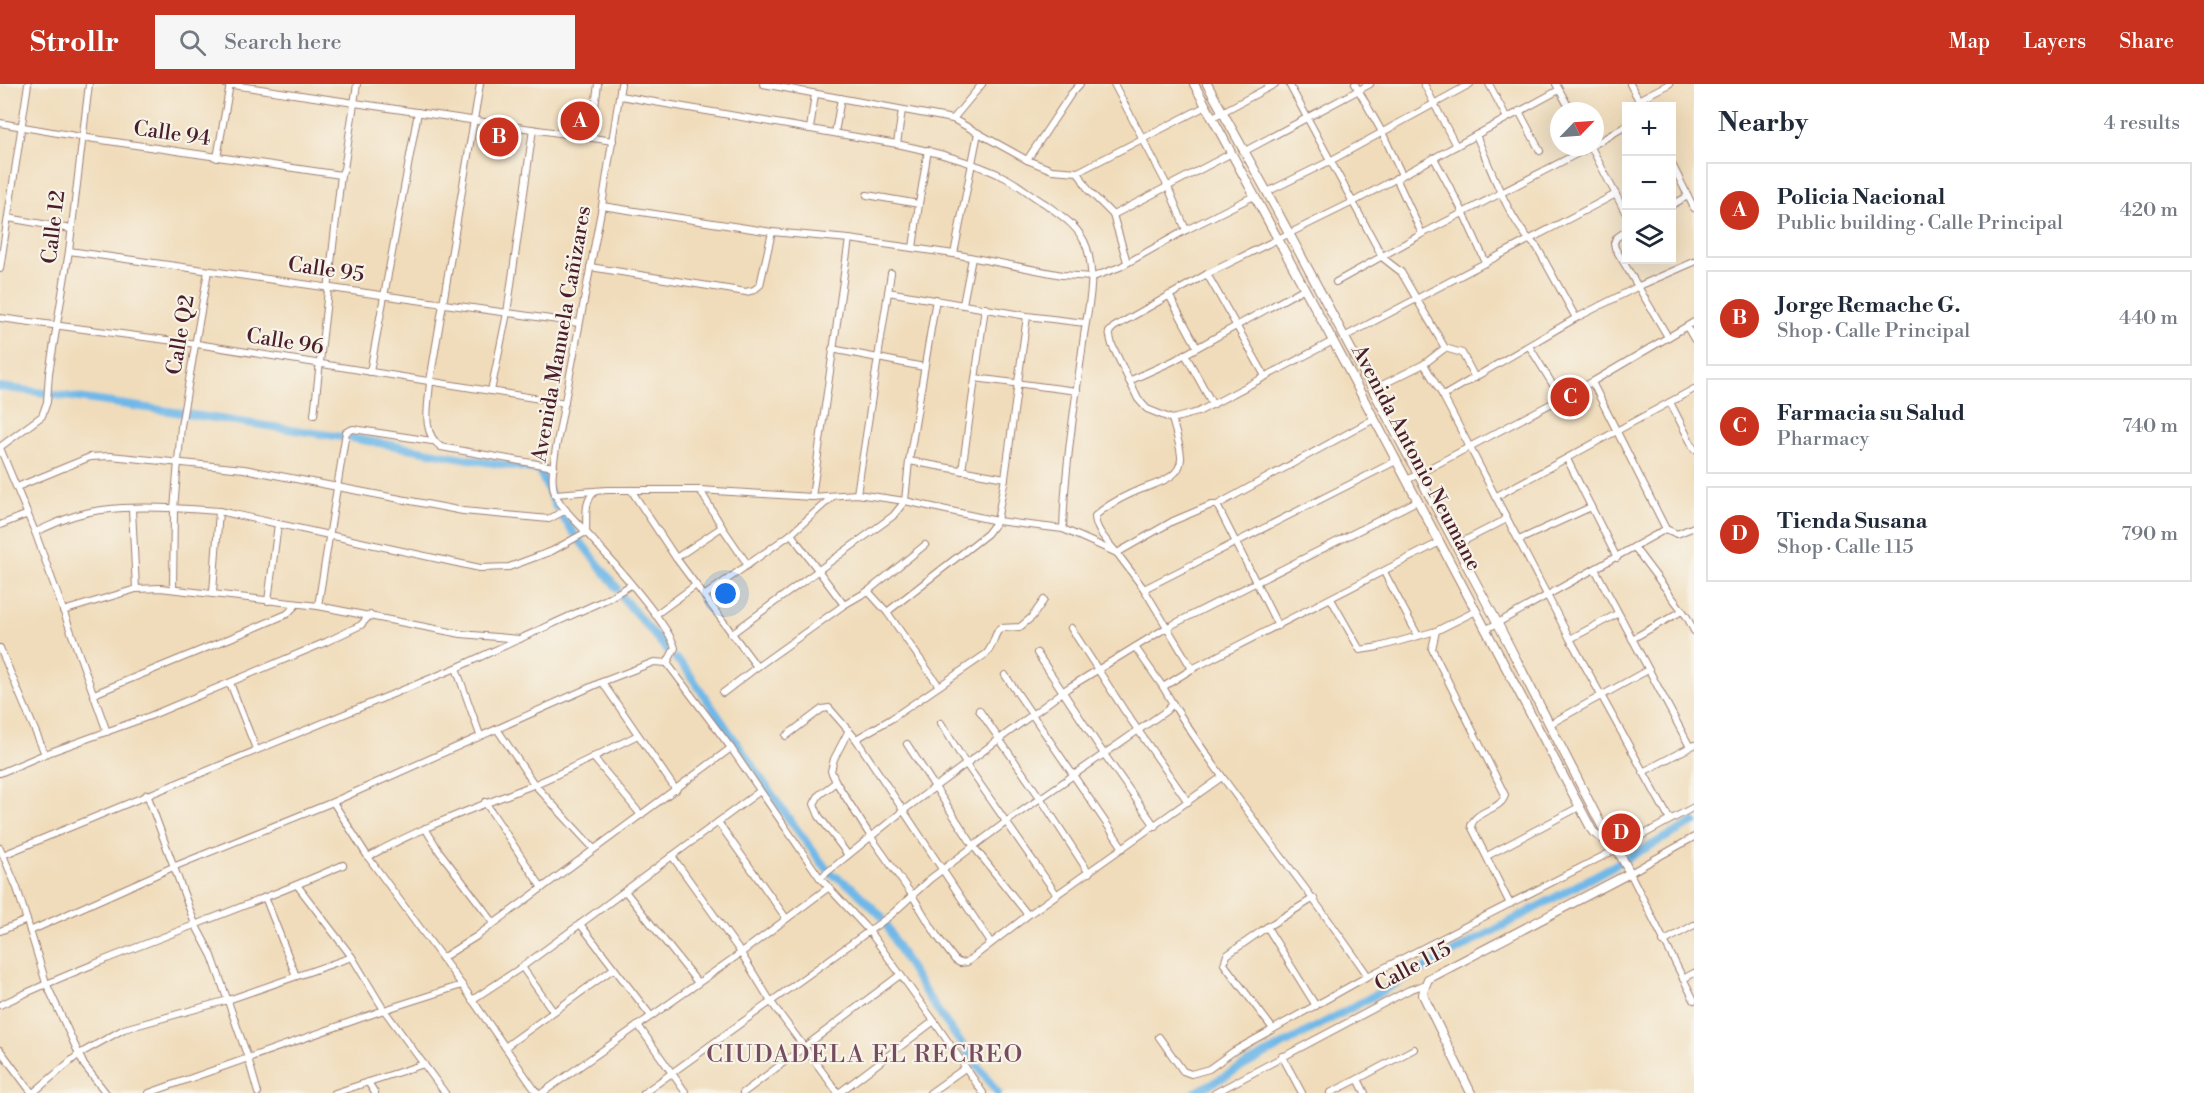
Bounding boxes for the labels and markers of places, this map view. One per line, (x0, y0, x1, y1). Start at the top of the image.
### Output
pin: A (560, 99, 600, 144)
pin: B (480, 115, 518, 160)
pin: C (1550, 374, 1590, 420)
pin: D (1602, 810, 1640, 855)

